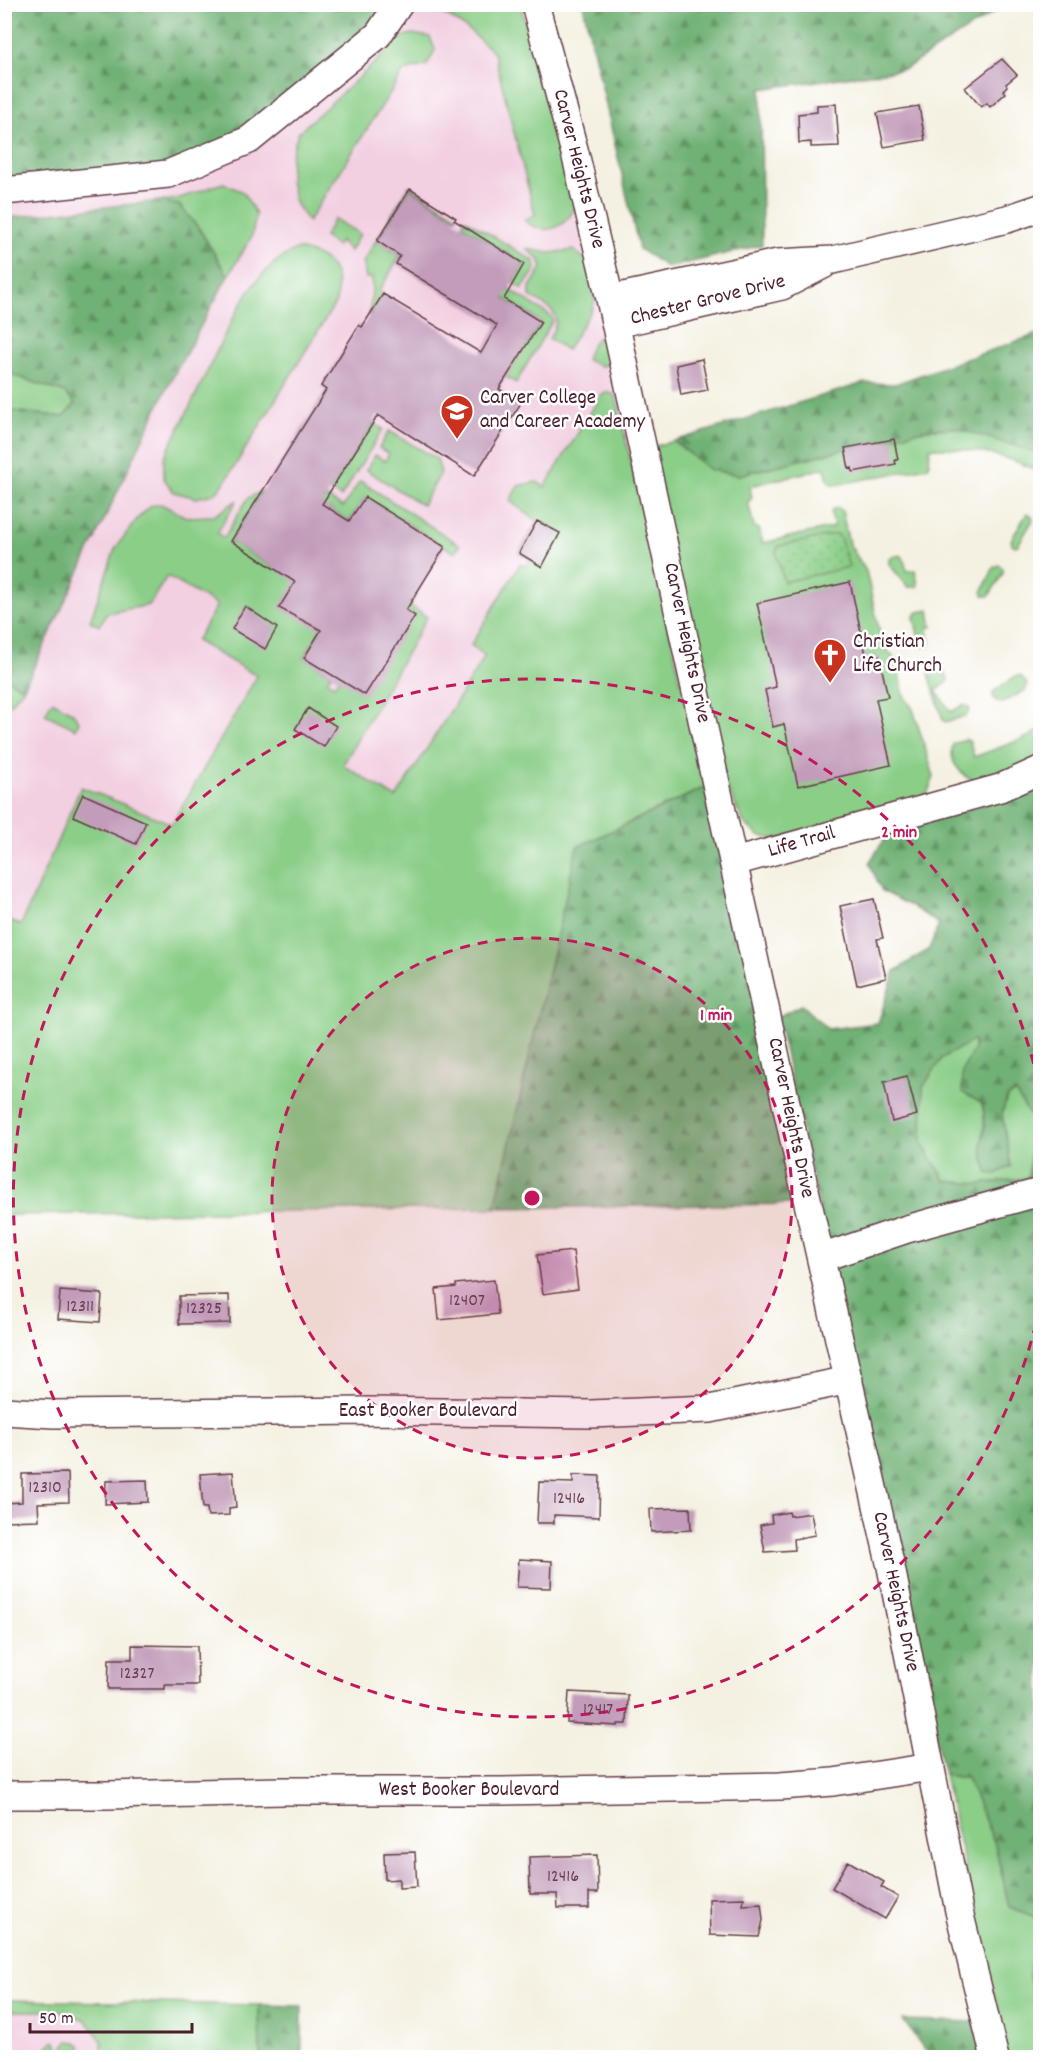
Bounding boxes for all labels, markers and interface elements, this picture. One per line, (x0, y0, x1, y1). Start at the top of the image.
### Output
street label: Carver Heights Drive (544, 86, 612, 252)
street label: Chester Grove Drive (627, 267, 789, 335)
place label: Carver College and Career Academy (480, 384, 646, 438)
school or university icon: Carver College and Career Academy (439, 393, 475, 440)
street label: Carver Heights Drive (654, 560, 718, 726)
place label: Christian Life Church (853, 628, 942, 682)
church icon: Christian Life Church (812, 637, 848, 684)
street label: Life Trail (765, 819, 839, 867)
text: 2 min (881, 821, 917, 846)
text: 1 min (700, 1004, 732, 1029)
street label: Carver Heights Drive (758, 1035, 822, 1201)
centre of rings (522, 1188, 542, 1208)
house number: 12407 (449, 1289, 485, 1314)
house number: 12311 (66, 1295, 94, 1320)
house number: 12325 (186, 1297, 222, 1322)
street label: East Booker Boulevard (339, 1397, 517, 1427)
house number: 12310 (28, 1476, 62, 1501)
house number: 12416 (553, 1487, 585, 1512)
street label: Carver Heights Drive (863, 1509, 927, 1675)
house number: 12327 (120, 1662, 154, 1687)
house number: 12417 (583, 1698, 613, 1723)
street label: West Booker Boulevard (379, 1776, 559, 1806)
house number: 12416 (547, 1865, 579, 1890)
scale bar (30, 1996, 192, 2034)
text: 50 m (39, 2007, 74, 2032)

